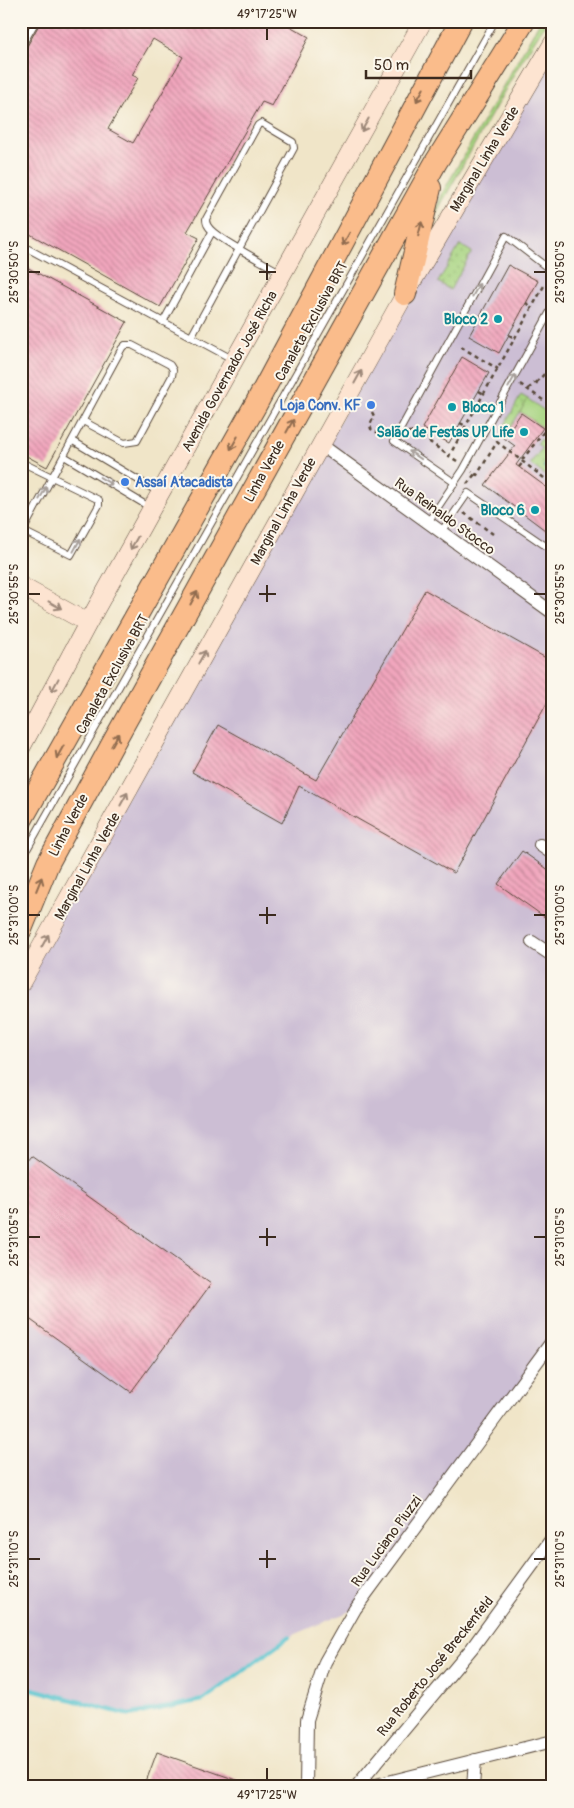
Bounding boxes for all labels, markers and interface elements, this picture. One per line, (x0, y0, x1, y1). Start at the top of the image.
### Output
text: 49°17'25"W (237, 7, 297, 22)
scale bar (366, 48, 472, 80)
text: 50 m (374, 56, 409, 75)
one-way arrow (415, 87, 425, 101)
street label: Marginal Linha Verde (446, 103, 523, 215)
one-way arrow (360, 117, 370, 132)
one-way arrow (416, 222, 425, 238)
one-way arrow (341, 231, 350, 246)
text: 25°30'50"S (7, 241, 22, 303)
text: 25°30'50"S (553, 241, 568, 303)
street label: Canaleta Exclusiva BRT (271, 258, 352, 384)
one-way arrow (472, 283, 482, 298)
street label: Avenida Governador José Richa (178, 288, 281, 455)
place label: Bloco 2 (444, 311, 488, 328)
marker: Bloco 2 (492, 313, 504, 325)
one-way arrow (354, 370, 363, 385)
one-way arrow (507, 374, 517, 388)
place label: Loja Conv. KF (280, 397, 362, 414)
marker: Loja Conv. KF (365, 399, 377, 411)
place label: Bloco 1 (462, 399, 504, 416)
marker: Bloco 1 (446, 401, 458, 413)
one-way arrow (285, 419, 295, 433)
place label: Salão de Festas UP Life (376, 424, 515, 441)
marker: Salão de Festas UP Life (518, 426, 530, 438)
one-way arrow (229, 435, 238, 450)
street label: Linha Verde (240, 437, 288, 505)
one-way arrow (408, 450, 422, 460)
street label: Marginal Linha Verde (247, 455, 320, 568)
place label: Assaí Atacadista (135, 474, 233, 491)
street label: Rua Reinaldo Stocco (391, 474, 499, 559)
marker: Assaí Atacadista (119, 476, 131, 488)
one-way arrow (99, 477, 113, 487)
one-way arrow (39, 486, 48, 501)
place label: Bloco 6 (480, 502, 525, 519)
marker: Bloco 6 (529, 504, 541, 516)
one-way arrow (128, 535, 138, 549)
one-way arrow (72, 537, 82, 552)
text: 25°30'55"S (7, 564, 22, 624)
text: 25°30'55"S (553, 564, 568, 624)
one-way arrow (189, 592, 199, 606)
one-way arrow (47, 600, 61, 610)
street label: Canaleta Exclusiva BRT (72, 611, 153, 737)
one-way arrow (198, 650, 208, 664)
one-way arrow (50, 677, 60, 692)
one-way arrow (110, 734, 120, 748)
one-way arrow (54, 744, 64, 759)
street label: Linha Verde (45, 791, 92, 859)
one-way arrow (120, 792, 129, 807)
street label: Marginal Linha Verde (51, 810, 124, 923)
one-way arrow (35, 877, 45, 892)
text: 25°31'00"S (7, 885, 22, 945)
text: 25°31'00"S (553, 885, 568, 945)
one-way arrow (41, 935, 51, 949)
text: 25°31'05"S (7, 1208, 22, 1266)
text: 25°31'05"S (553, 1208, 568, 1266)
street label: Rua Luciano Piuzzi (348, 1492, 425, 1590)
text: 25°31'10"S (7, 1531, 22, 1588)
text: 25°31'10"S (553, 1531, 568, 1588)
street label: Rua Roberto José Breckenfeld (374, 1593, 497, 1740)
text: 49°17'25"W (237, 1788, 297, 1803)

